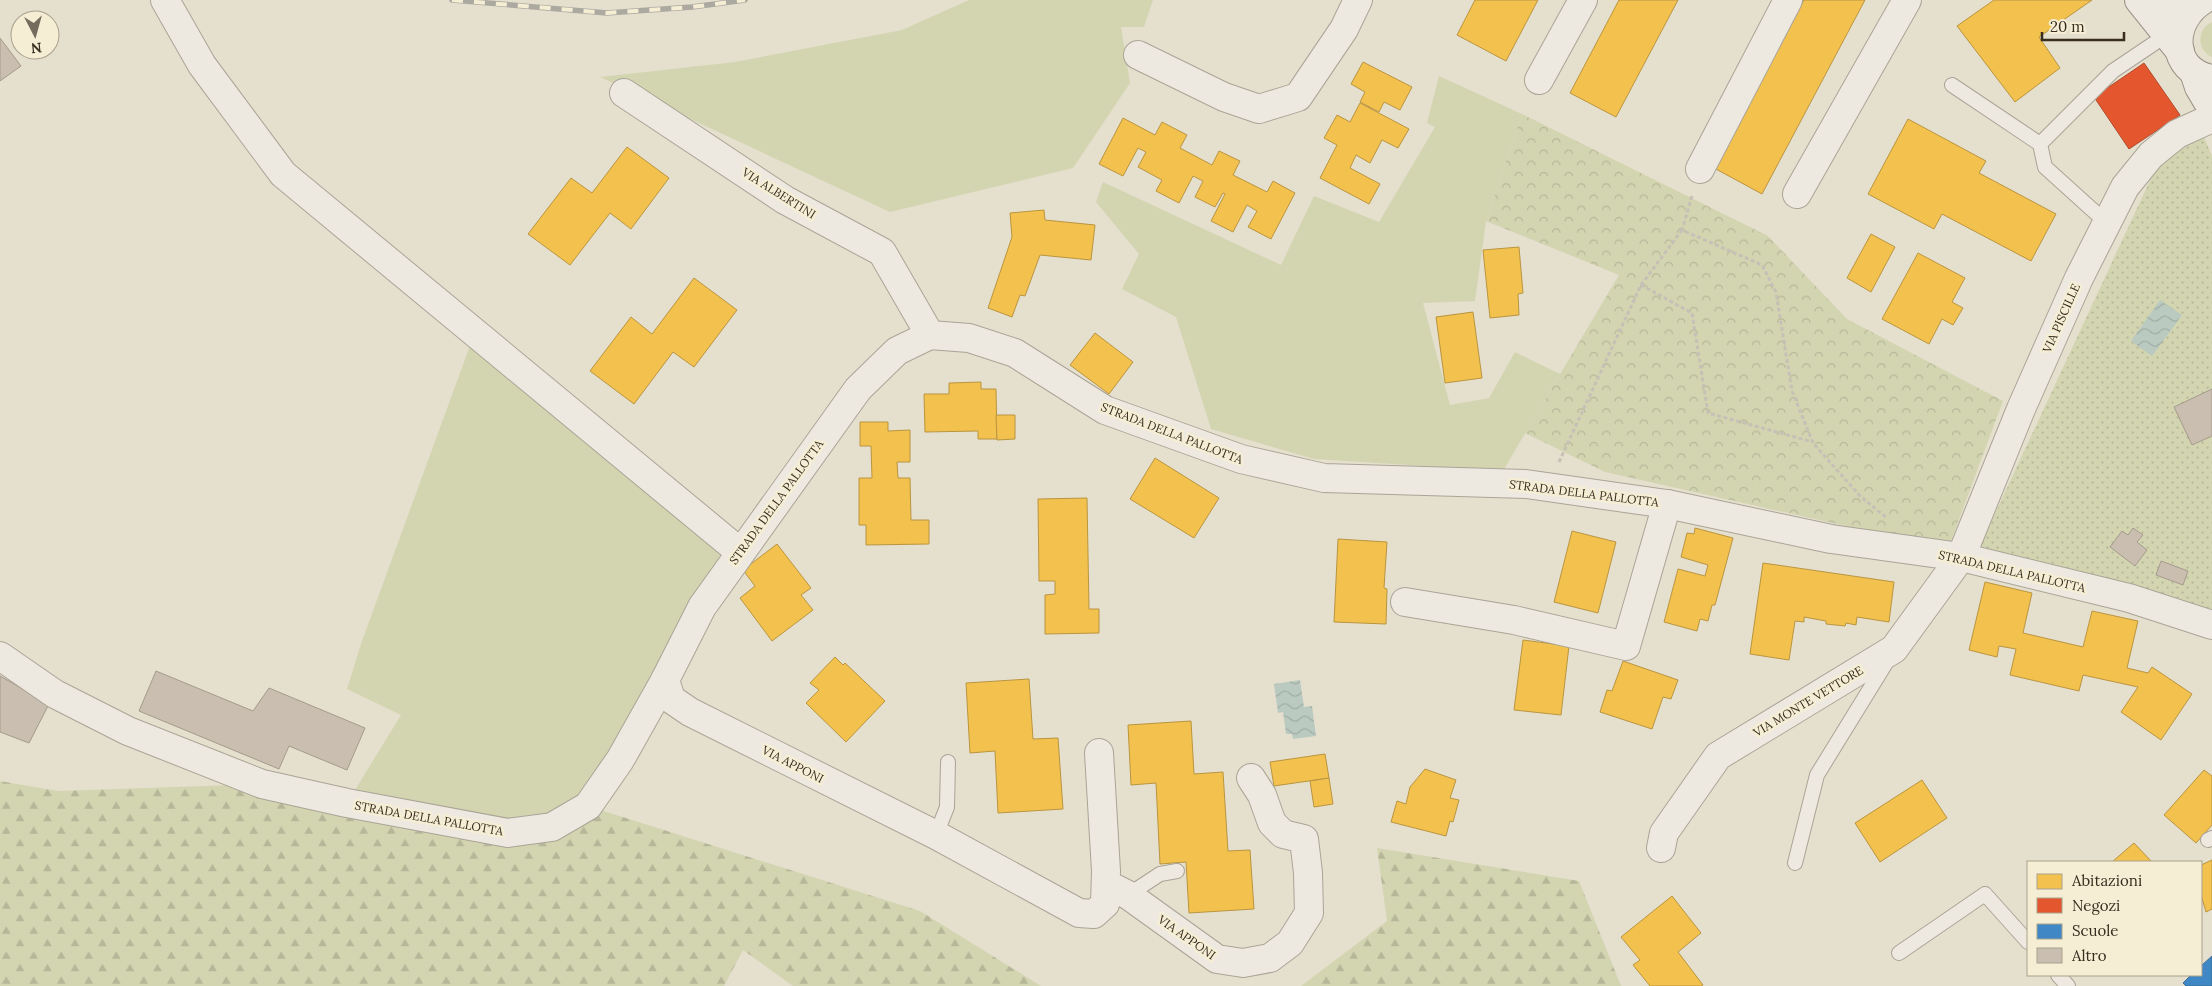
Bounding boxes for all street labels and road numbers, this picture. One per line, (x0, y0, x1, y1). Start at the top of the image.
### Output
street label: VIA ALBERTINI (738, 164, 819, 222)
street label: VIA PISCILLE (2039, 281, 2083, 356)
street label: STRADA DELLA PALLOTTA (1099, 399, 1245, 467)
street label: STRADA DELLA PALLOTTA (726, 436, 827, 567)
street label: STRADA DELLA PALLOTTA (1508, 476, 1660, 510)
street label: STRADA DELLA PALLOTTA (1937, 547, 2088, 595)
street label: VIA MONTE VETTORE (1750, 662, 1866, 740)
street label: VIA APPONI (759, 742, 826, 786)
street label: STRADA DELLA PALLOTTA (354, 798, 505, 839)
street label: VIA APPONI (1154, 911, 1219, 962)

